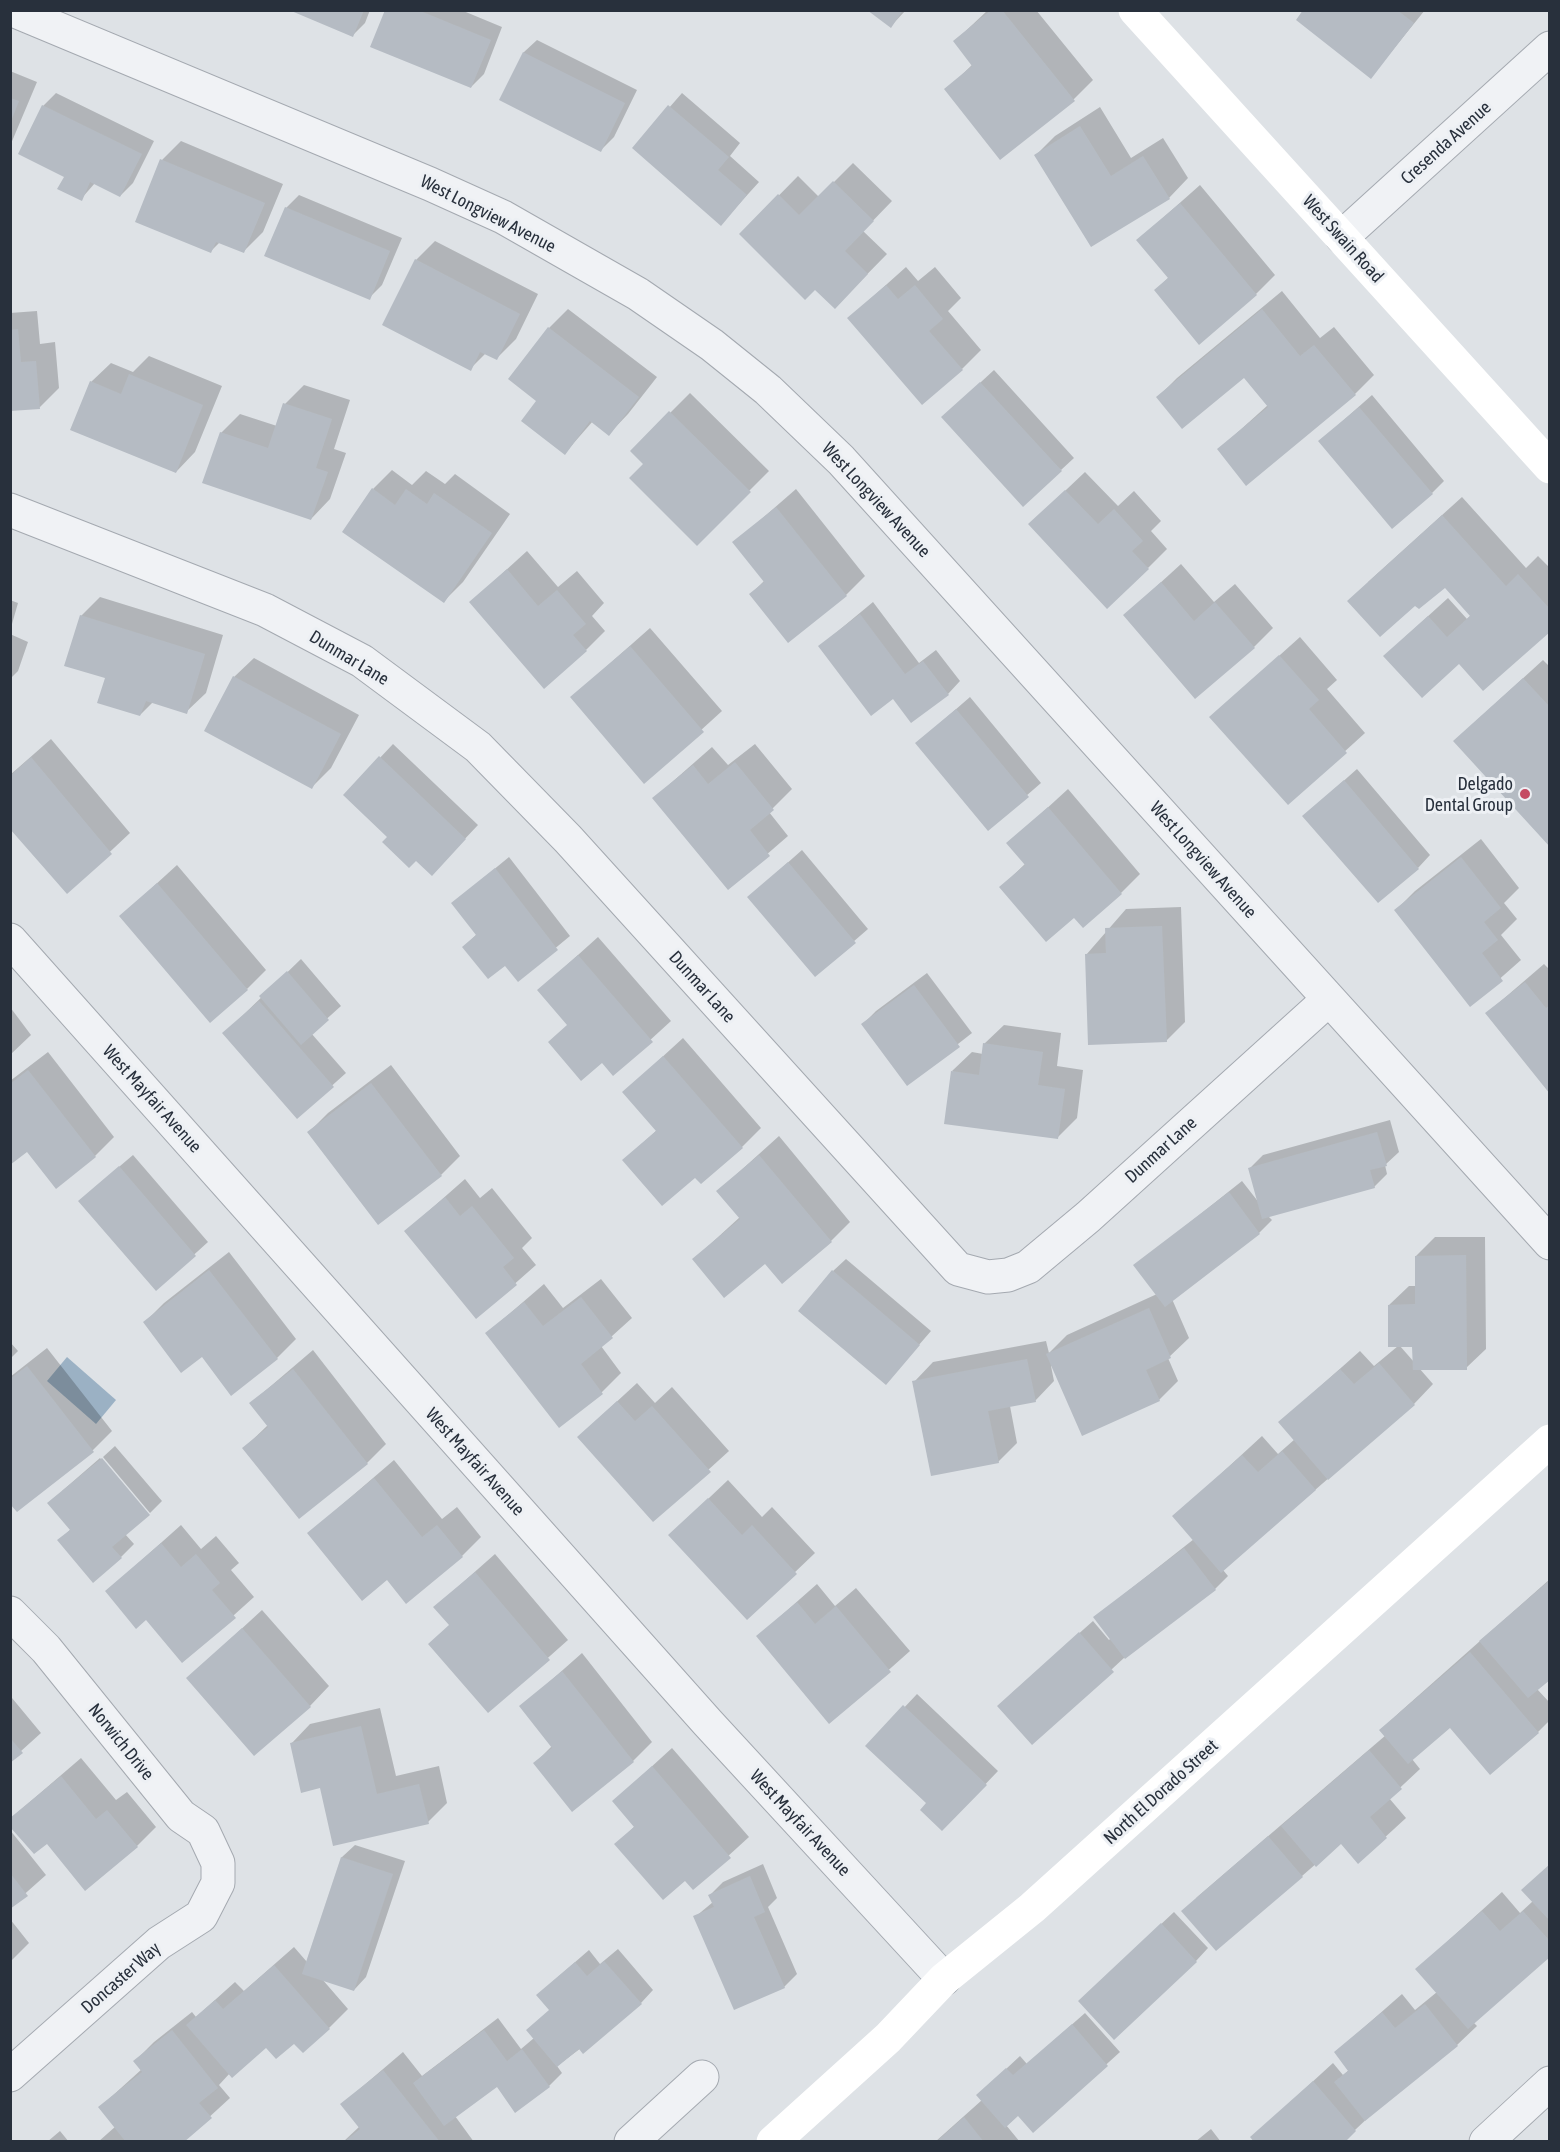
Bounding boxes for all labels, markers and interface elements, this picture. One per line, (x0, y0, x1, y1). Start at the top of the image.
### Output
street label: Cresenda Avenue (1396, 97, 1496, 189)
street label: West Longview Avenue (417, 171, 559, 257)
street label: West Swain Road (1298, 191, 1388, 287)
street label: West Longview Avenue (817, 438, 935, 562)
street label: Dunmar Lane (305, 626, 393, 690)
place label: Delgado Dental Group (1425, 773, 1513, 816)
marker: Delgado Dental Group (1518, 787, 1532, 801)
street label: West Longview Avenue (1145, 797, 1261, 923)
street label: Dunmar Lane (664, 947, 740, 1027)
street label: West Mayfair Avenue (98, 1041, 206, 1157)
street label: Dunmar Lane (1121, 1112, 1201, 1188)
street label: West Mayfair Avenue (421, 1404, 529, 1520)
street label: Norwich Drive (84, 1699, 158, 1785)
street label: North El Dorado Street (1099, 1735, 1223, 1849)
street label: West Mayfair Avenue (745, 1765, 855, 1881)
street label: Doncaster Way (77, 1938, 165, 2018)

